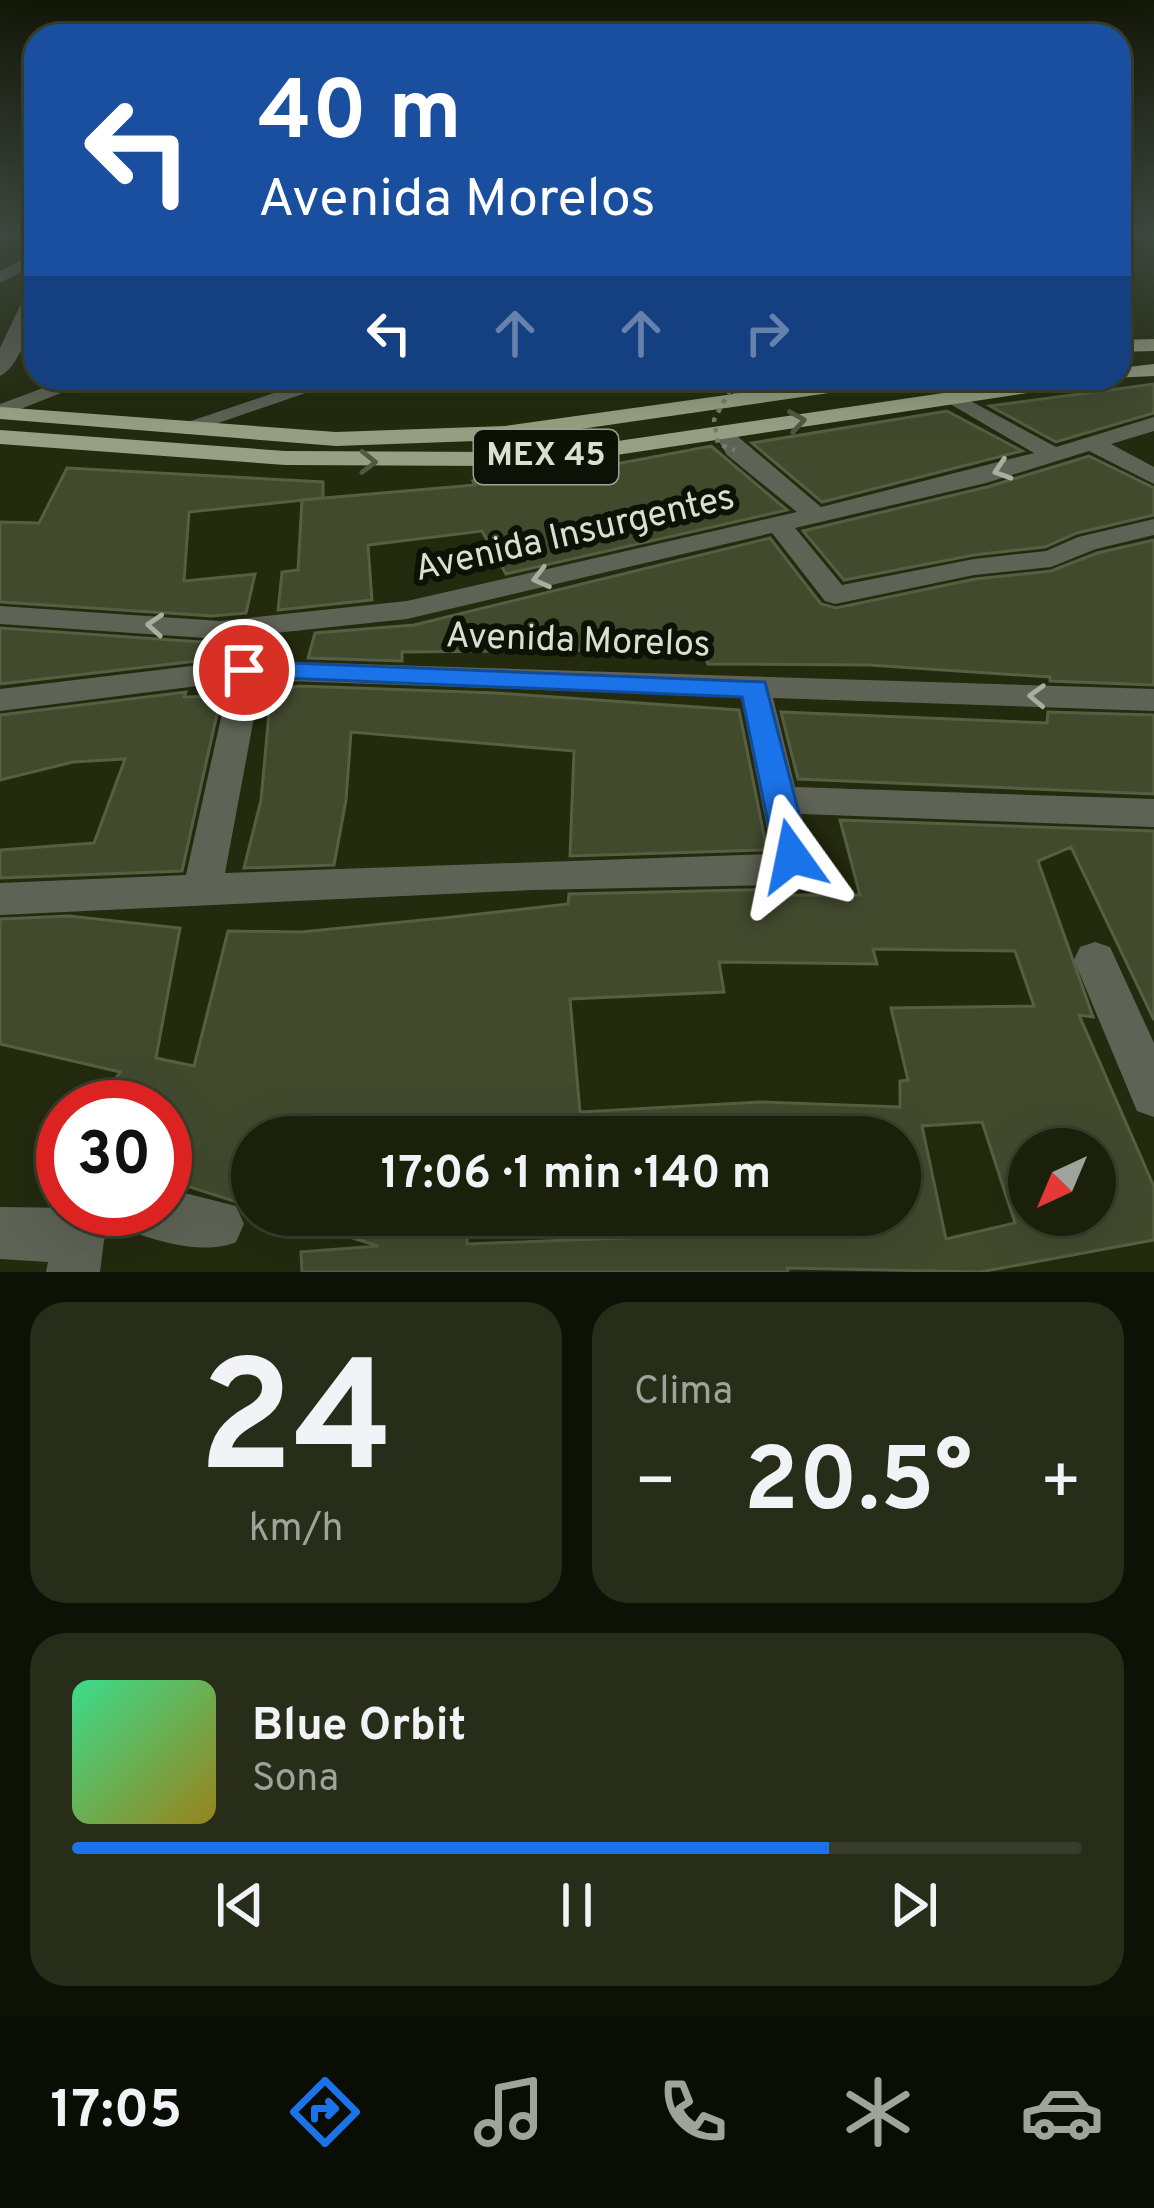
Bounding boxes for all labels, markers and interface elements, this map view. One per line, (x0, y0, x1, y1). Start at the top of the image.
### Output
text: 40 m (258, 63, 462, 169)
icon: left (60, 72, 216, 228)
text: Avenida Morelos (258, 167, 656, 236)
icon: left (356, 300, 422, 366)
icon: ahead (482, 300, 548, 366)
icon: ahead (608, 300, 674, 366)
icon: right (734, 300, 800, 366)
one-way arrow (787, 409, 807, 434)
road number: MEX 45 (474, 430, 618, 484)
one-way arrow (359, 448, 378, 474)
one-way arrow (992, 456, 1013, 481)
street label: Avenida Insurgentes (411, 476, 739, 594)
one-way arrow (531, 564, 551, 589)
one-way arrow (146, 613, 165, 639)
street label: Avenida Morelos (445, 614, 711, 670)
pin (193, 619, 295, 721)
icon: arrive (211, 637, 277, 703)
one-way arrow (1027, 683, 1046, 709)
position arrow (729, 793, 855, 919)
speed limit sign: 30 (36, 1080, 192, 1236)
north arrow (1008, 1128, 1116, 1236)
map controls (1008, 1128, 1116, 1236)
text: 17:06 · 1 min · 140 m (381, 1147, 771, 1204)
text: 24 (198, 1329, 394, 1527)
text: Clima (634, 1369, 733, 1418)
text: 20.5° (744, 1429, 972, 1542)
text: − (634, 1444, 677, 1527)
text: + (1039, 1444, 1082, 1527)
text: km/h (249, 1506, 343, 1555)
text: Blue Orbit (252, 1699, 466, 1756)
text: Sona (252, 1756, 339, 1805)
icon: previous (207, 1872, 273, 1938)
icon: pause (544, 1872, 610, 1938)
icon: next (881, 1872, 947, 1938)
icon: directions (283, 2070, 367, 2154)
icon: music (467, 2070, 551, 2154)
icon: phone (651, 2070, 735, 2154)
icon: climate (836, 2070, 920, 2154)
icon: car (1020, 2070, 1104, 2154)
text: 17:05 (50, 2078, 182, 2147)

